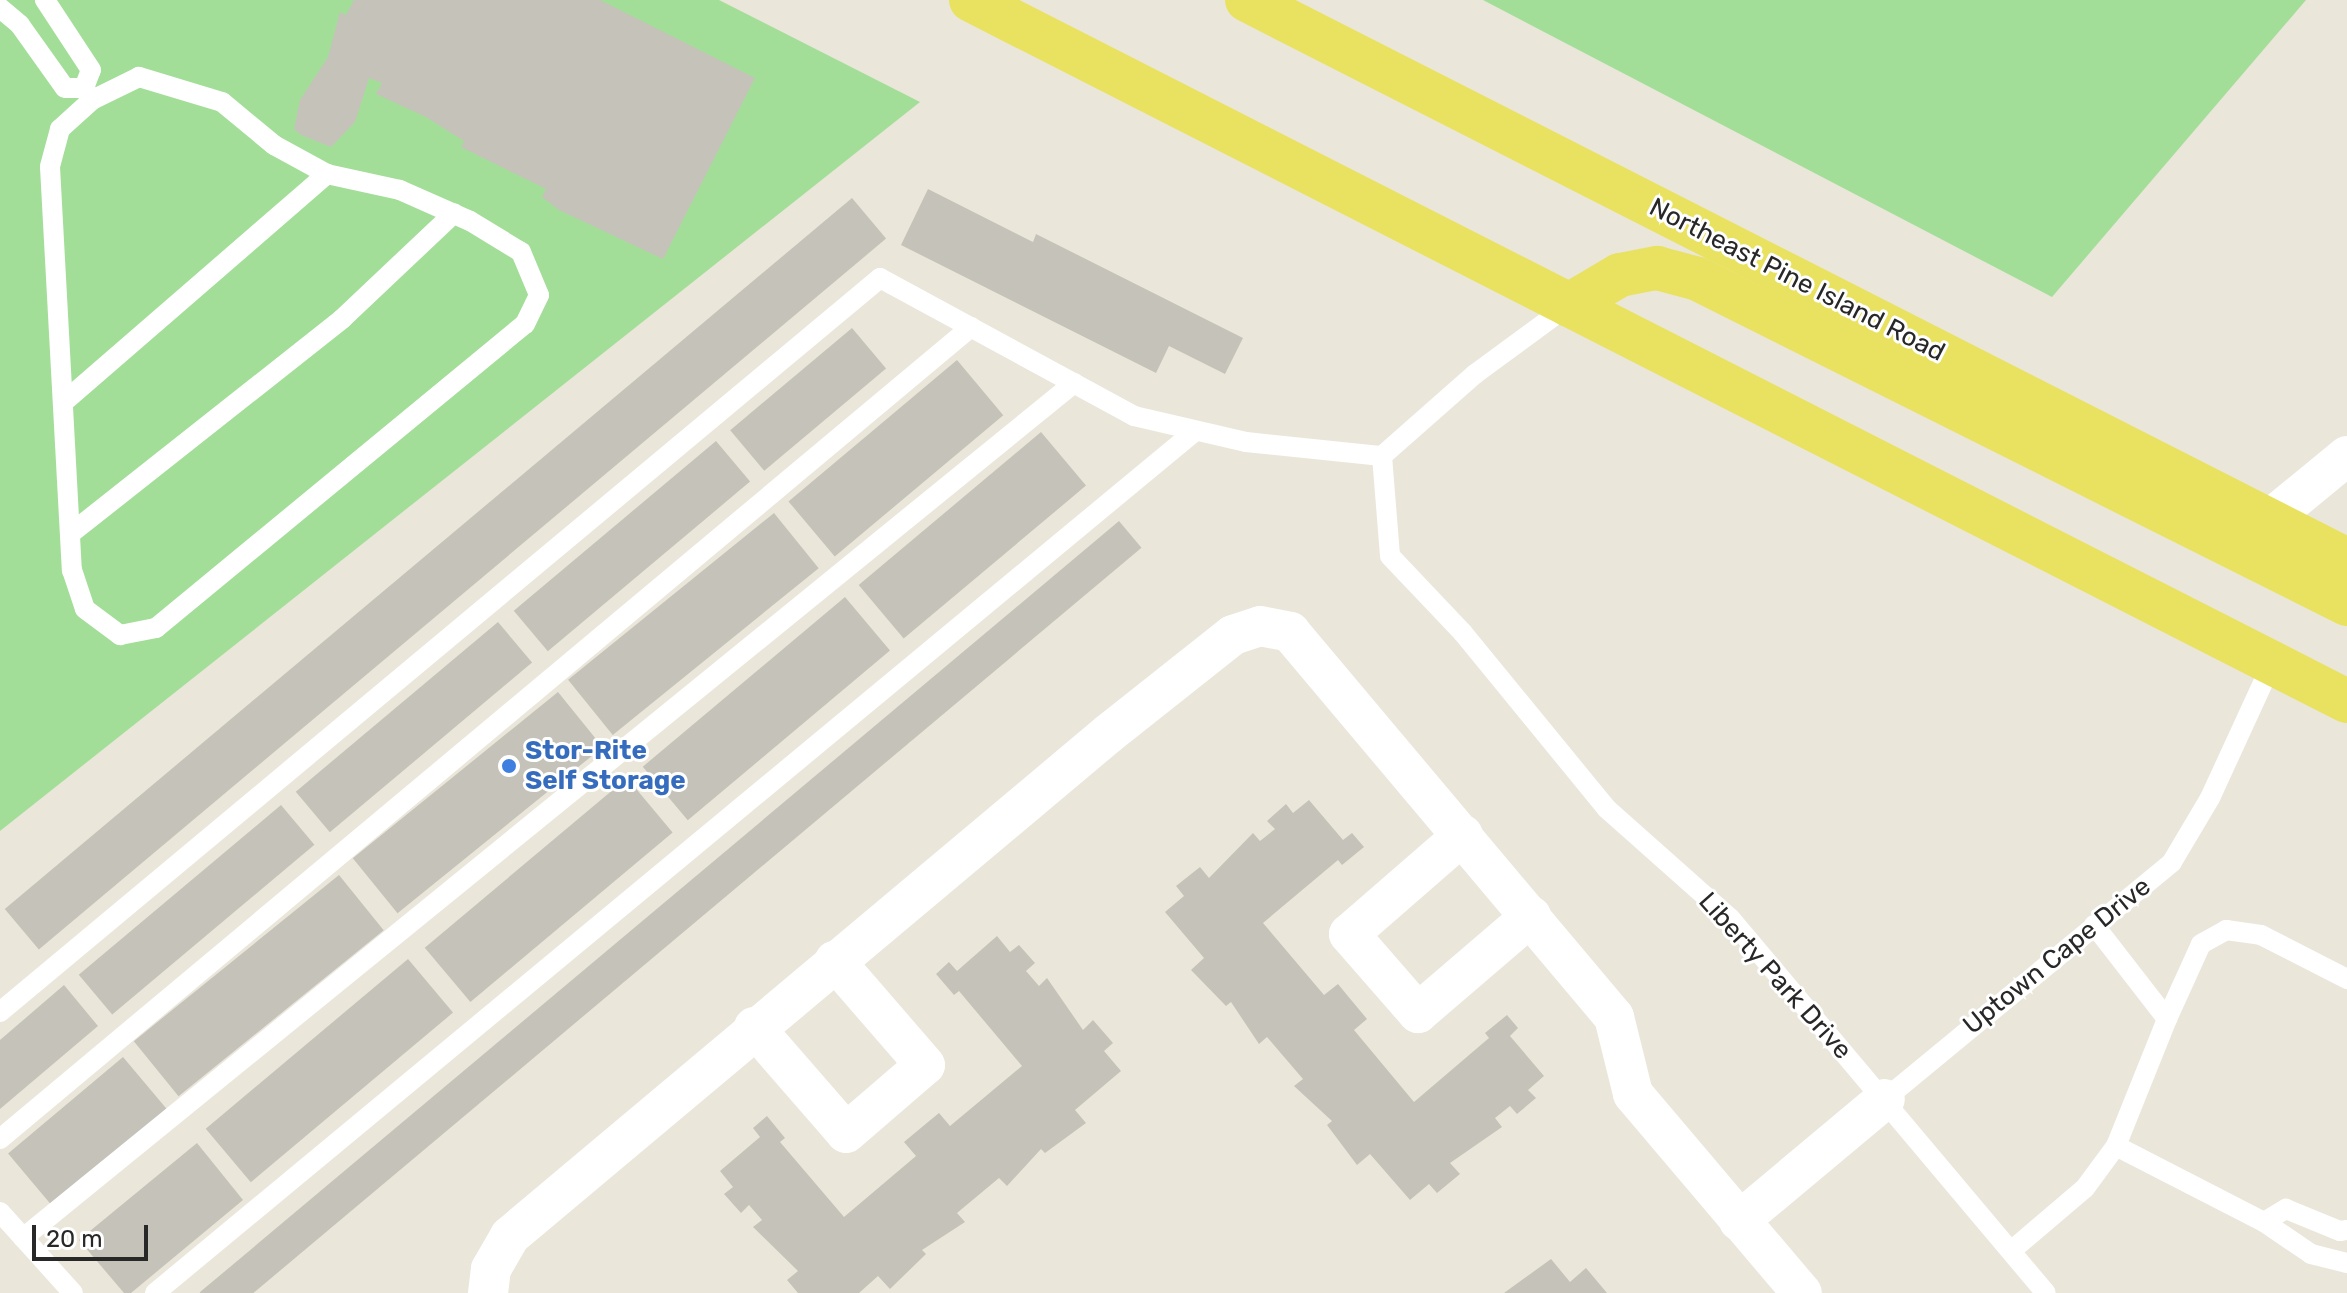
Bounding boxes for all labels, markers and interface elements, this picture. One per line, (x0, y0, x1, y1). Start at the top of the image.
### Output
street label: Northeast Pine Island Road (1644, 192, 1950, 368)
place label: Stor-Rite Self Storage (525, 735, 686, 796)
marker: Stor-Rite Self Storage (500, 757, 518, 775)
street label: Uptown Cape Drive (1957, 871, 2157, 1041)
street label: Liberty Park Drive (1692, 886, 1858, 1066)
scale bar (36, 1209, 152, 1259)
text: 20 m (46, 1225, 103, 1253)

